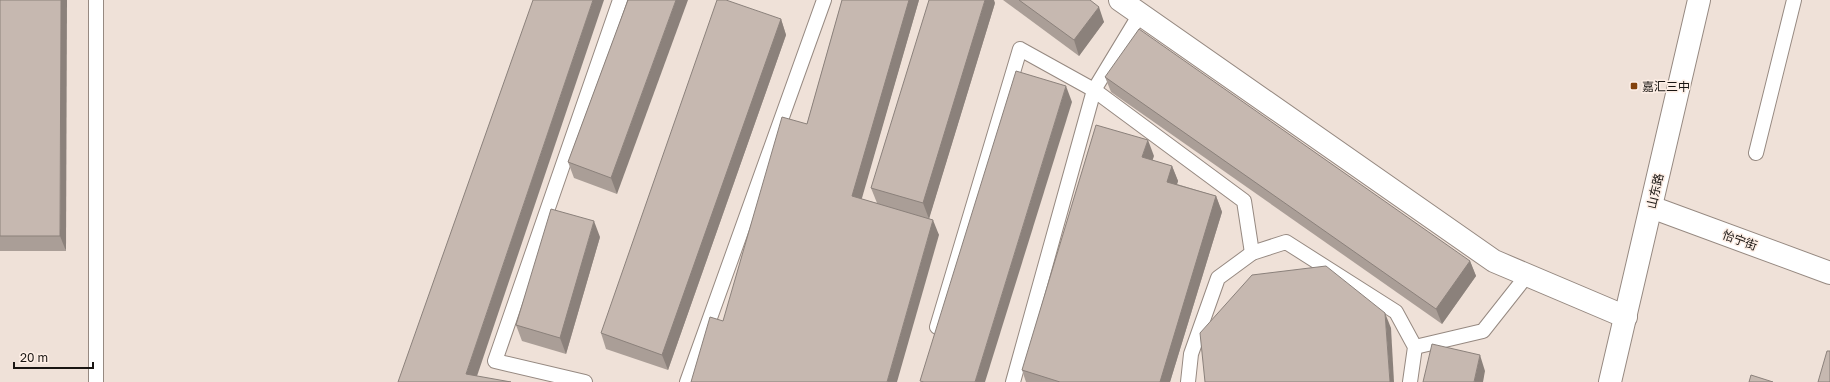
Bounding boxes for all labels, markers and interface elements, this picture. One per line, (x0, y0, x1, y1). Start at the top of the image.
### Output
place label: 嘉汇三中 (1642, 79, 1690, 94)
marker: 嘉汇三中 (1629, 81, 1639, 91)
street label: 山东路 (1644, 172, 1666, 210)
street label: 怡宁街 (1721, 227, 1759, 253)
scale bar (14, 344, 93, 370)
text: 20 m (20, 350, 48, 365)

